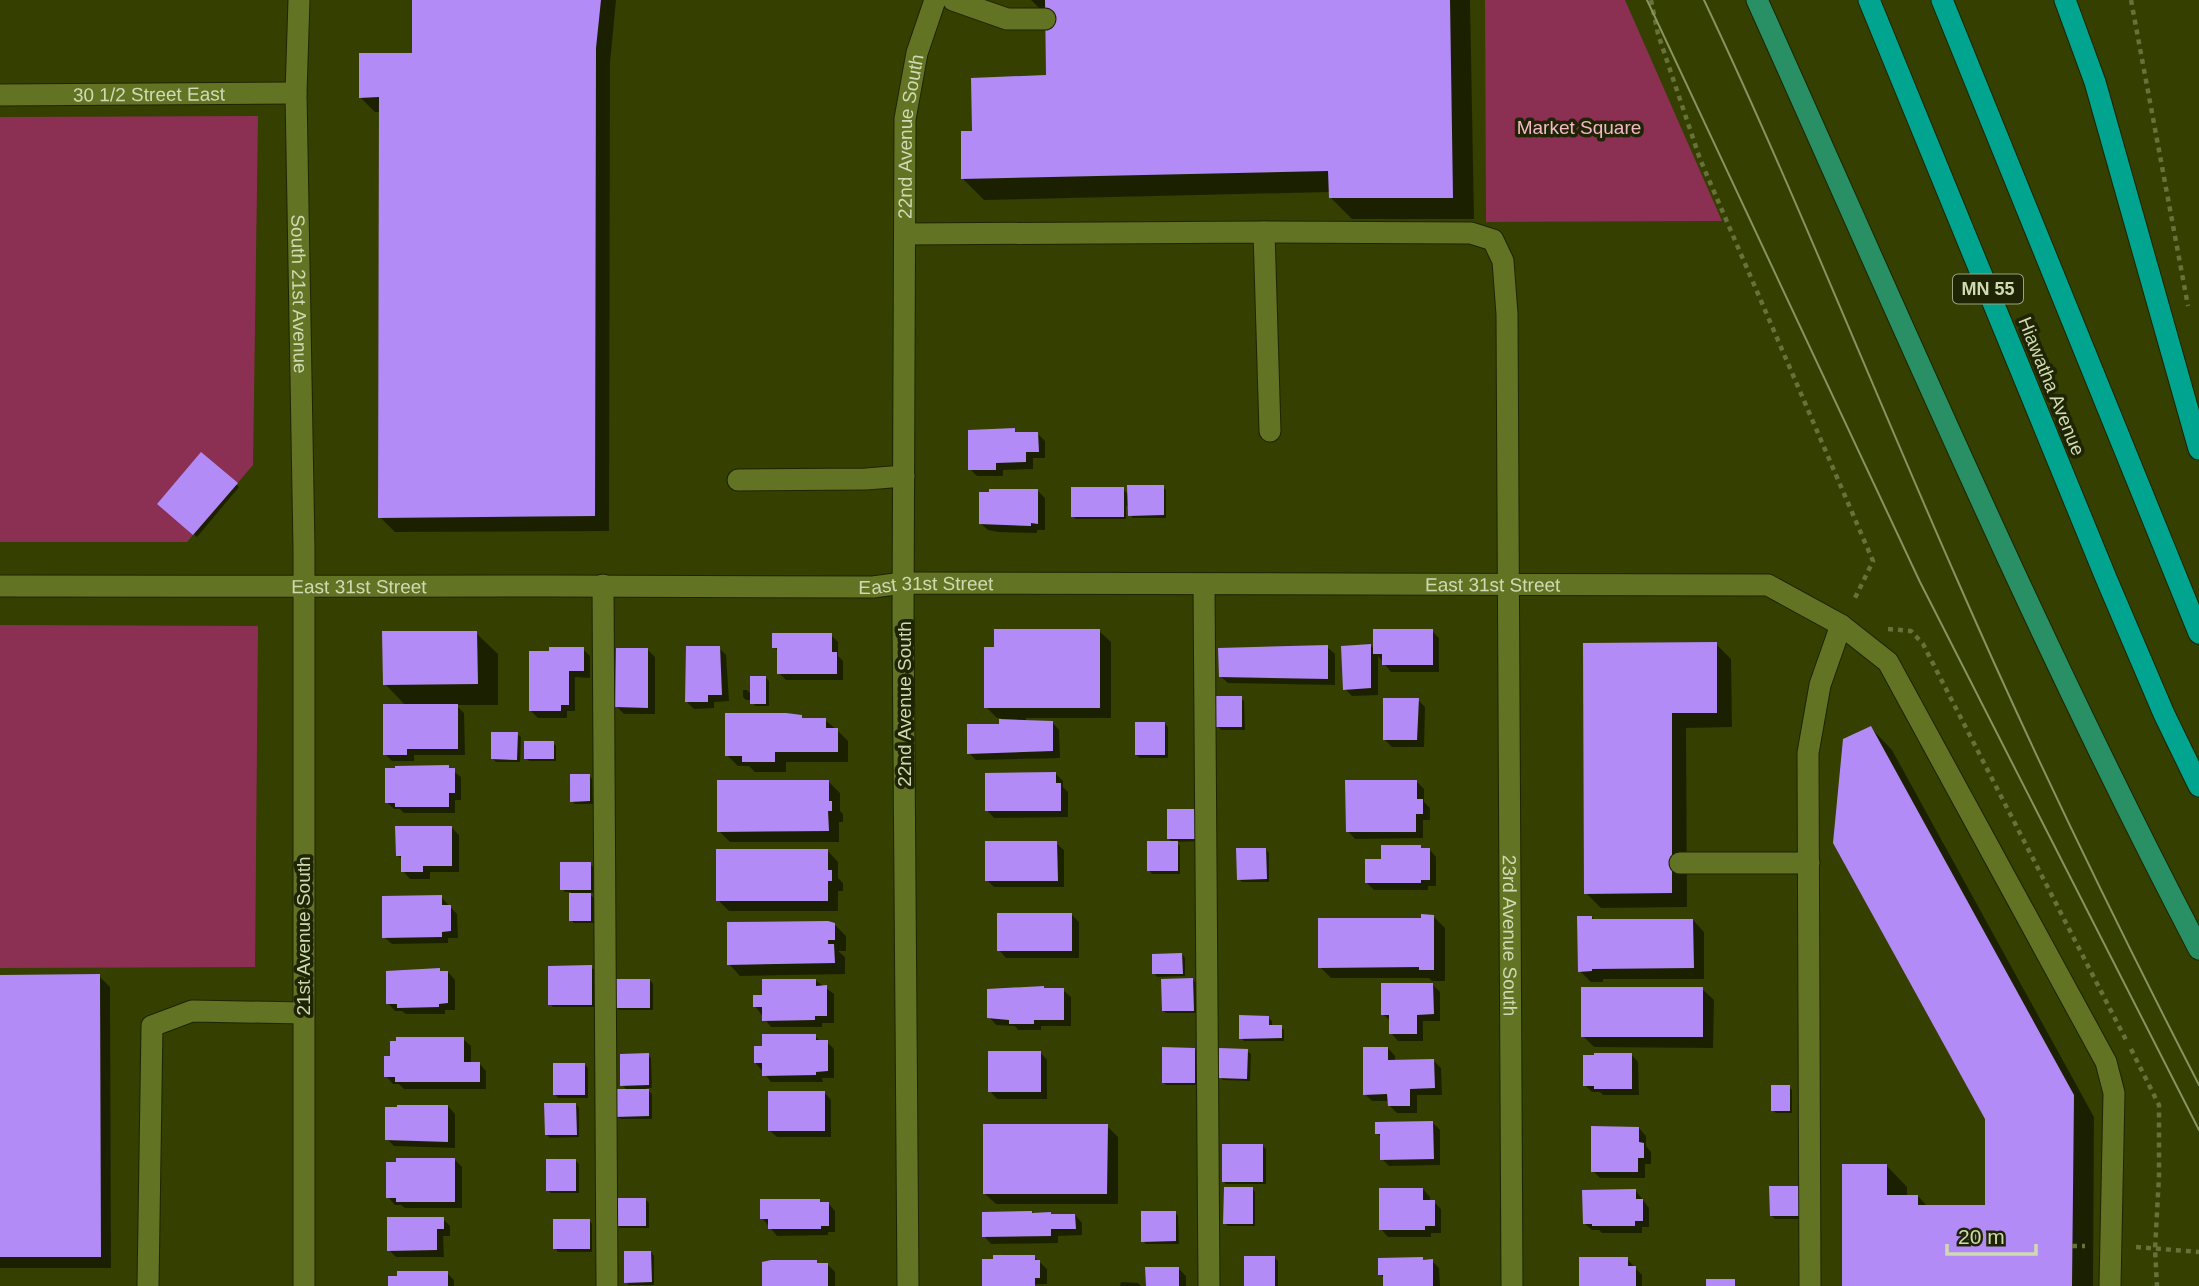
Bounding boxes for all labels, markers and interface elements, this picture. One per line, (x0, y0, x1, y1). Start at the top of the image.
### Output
street label: 22nd Avenue South (895, 52, 928, 219)
street label: 30 1/2 Street East (73, 83, 226, 106)
park label: Market Square (1517, 117, 1641, 138)
street label: South 21st Avenue (287, 214, 311, 374)
road number: MN 55 (1953, 274, 2023, 304)
street label: Hiawatha Avenue (2014, 314, 2089, 459)
street label: East 31st Street (858, 573, 994, 598)
street label: East 31st Street (1425, 574, 1561, 596)
street label: East 31st Street (291, 576, 427, 597)
street label: 22nd Avenue South (894, 621, 915, 787)
street label: 23rd Avenue South (1499, 855, 1521, 1016)
street label: 21st Avenue South (293, 856, 314, 1016)
scale bar (1947, 1212, 2036, 1256)
text: 20 m (1958, 1225, 2005, 1248)

